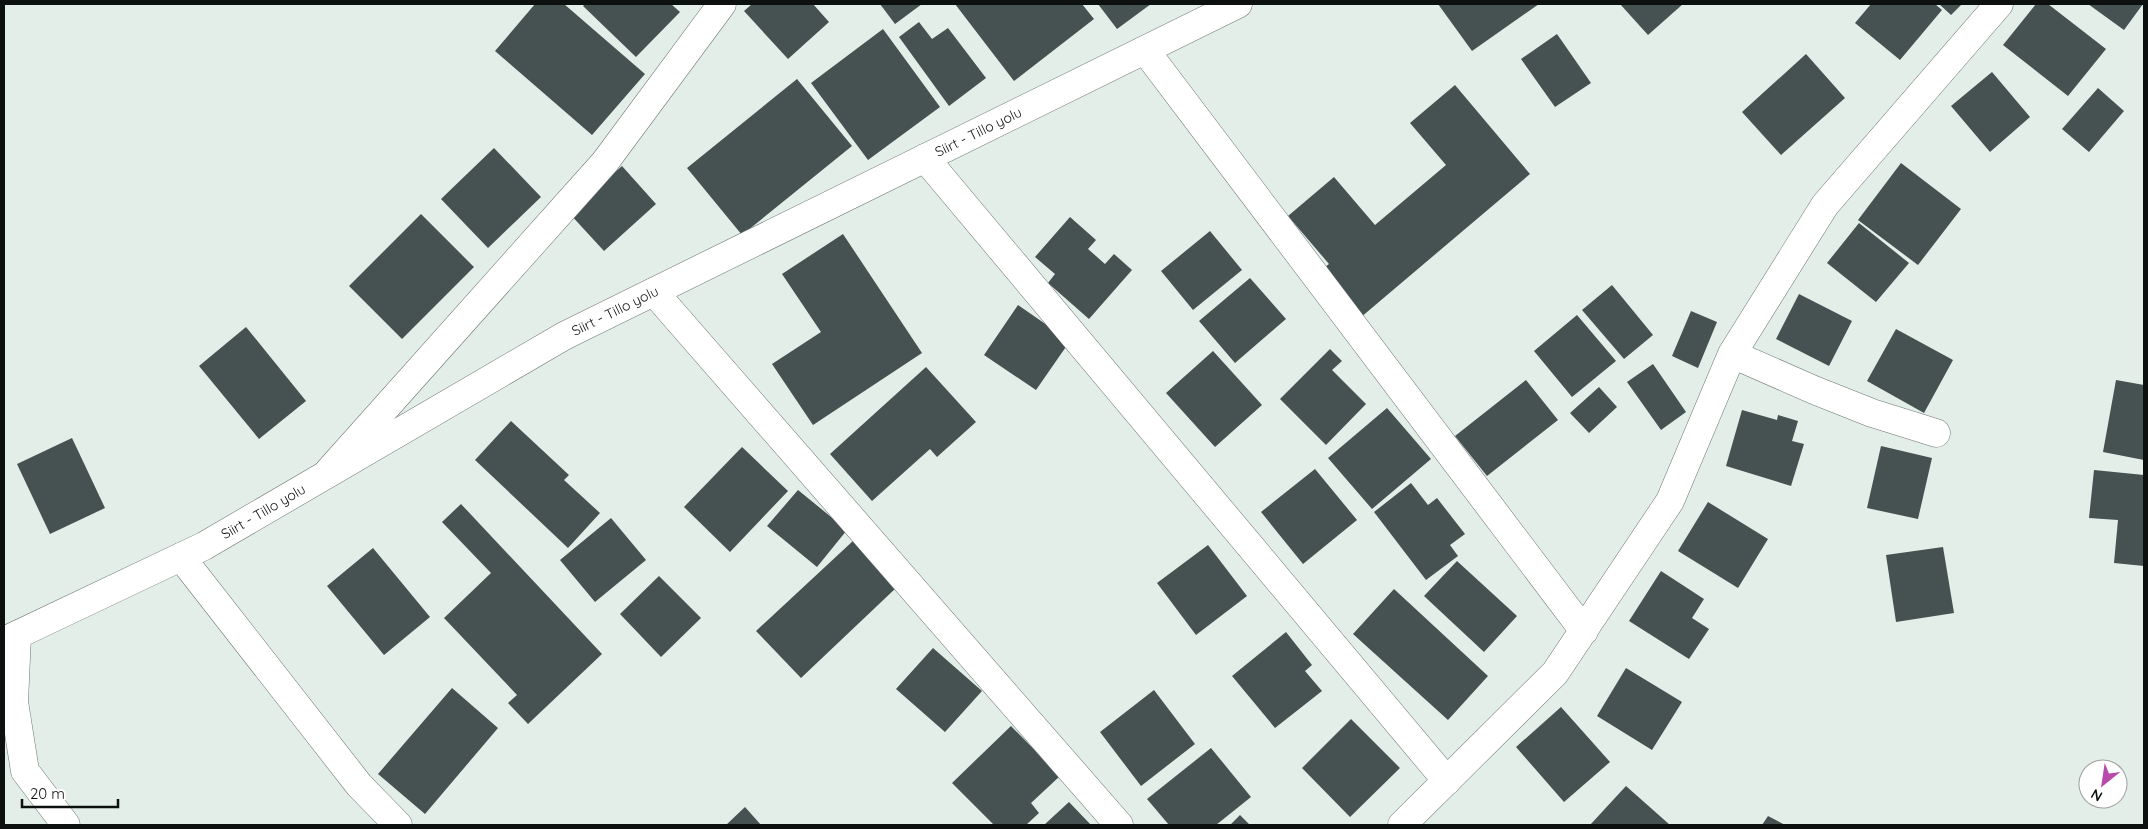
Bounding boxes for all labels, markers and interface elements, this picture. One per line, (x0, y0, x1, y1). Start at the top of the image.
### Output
street label: Siirt - Tillo yolu (932, 103, 1025, 161)
street label: Siirt - Tillo yolu (569, 282, 661, 340)
street label: Siirt - Tillo yolu (218, 480, 309, 543)
north arrow (2078, 759, 2128, 809)
scale bar (22, 776, 119, 808)
text: 20 m (30, 784, 65, 803)
text: N (2088, 785, 2105, 806)

